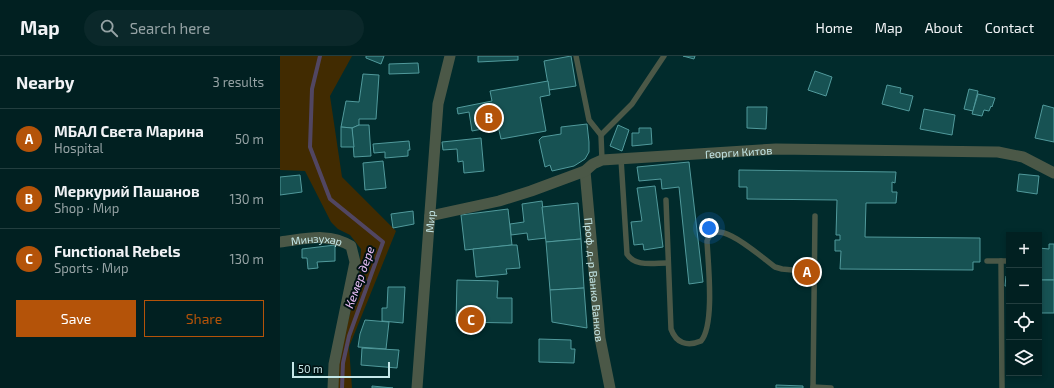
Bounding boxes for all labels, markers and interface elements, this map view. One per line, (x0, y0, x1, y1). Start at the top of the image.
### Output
search box (84, 10, 364, 46)
text: Map (20, 16, 60, 39)
icon: search (98, 17, 120, 39)
text: Search here (130, 19, 210, 37)
text: Home (816, 19, 853, 36)
text: Map (875, 19, 903, 36)
text: About (925, 19, 963, 36)
text: Contact (985, 19, 1034, 36)
text: Nearby (16, 72, 74, 92)
text: 3 results (213, 74, 264, 90)
pin: B (476, 103, 502, 133)
text: МБАЛ Света Марина (54, 122, 204, 140)
text: A (25, 131, 33, 147)
text: 50 m (235, 131, 264, 147)
text: Hospital (54, 140, 103, 156)
street label: Георги Китов (704, 143, 773, 160)
text: Меркурий Пашанов (54, 182, 200, 200)
text: B (25, 191, 33, 207)
text: 130 m (229, 191, 264, 207)
text: Shop · Мир (54, 200, 119, 216)
street label: Мир (422, 210, 437, 233)
street label: Проф. д-р Ванко Ванков (583, 217, 607, 343)
your location (699, 218, 719, 238)
street label: Минзухар (290, 231, 344, 248)
map controls (1006, 232, 1042, 376)
button: + (1006, 232, 1042, 268)
text: Functional Rebels (54, 242, 181, 260)
water label: Кемер дере (341, 244, 377, 310)
text: C (25, 251, 33, 267)
text: 130 m (229, 251, 264, 267)
pin: A (794, 257, 820, 287)
text: Sports · Мир (54, 260, 128, 276)
button: − (1006, 268, 1042, 304)
button: Save (16, 300, 136, 337)
button: Share (144, 300, 264, 337)
button: locate (1006, 304, 1042, 340)
pin: C (458, 305, 484, 335)
button: layers (1006, 340, 1042, 376)
scale bar (292, 360, 390, 379)
text: 50 m (298, 362, 323, 375)

